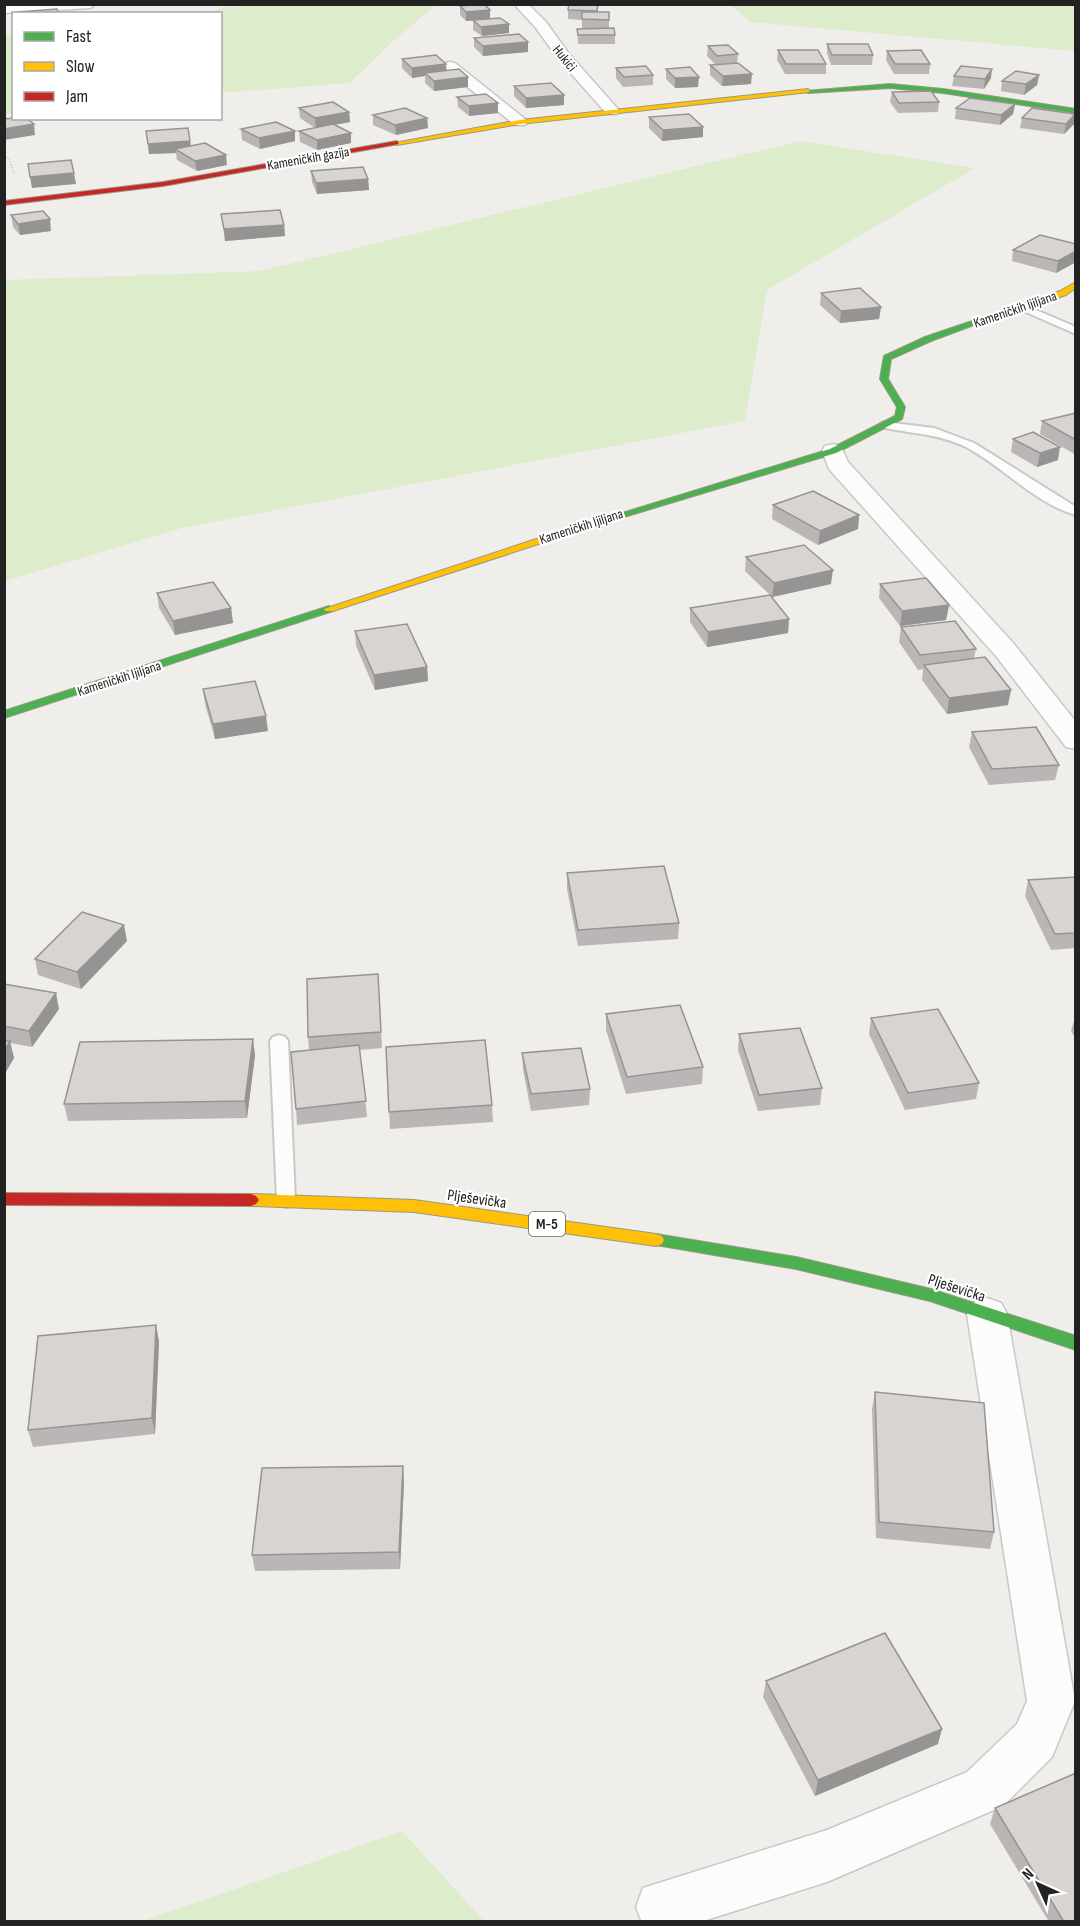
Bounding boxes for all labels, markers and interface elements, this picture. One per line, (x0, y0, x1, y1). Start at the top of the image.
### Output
legend (12, 12, 222, 120)
text: Fast (66, 26, 92, 47)
street label: Hukići (549, 42, 580, 75)
text: Slow (66, 56, 95, 77)
text: Jam (65, 86, 88, 107)
street label: Kameničkih gazija (266, 143, 350, 174)
street label: Kameničkih ljiljana (971, 287, 1059, 332)
street label: Kameničkih ljiljana (537, 505, 625, 548)
street label: Kameničkih ljiljana (75, 657, 163, 700)
street label: Plješevička (446, 1186, 507, 1213)
road number: M-5 (529, 1212, 565, 1236)
street label: Plješevička (925, 1270, 988, 1307)
north arrow (1008, 1854, 1068, 1914)
text: N (1019, 1865, 1038, 1884)

